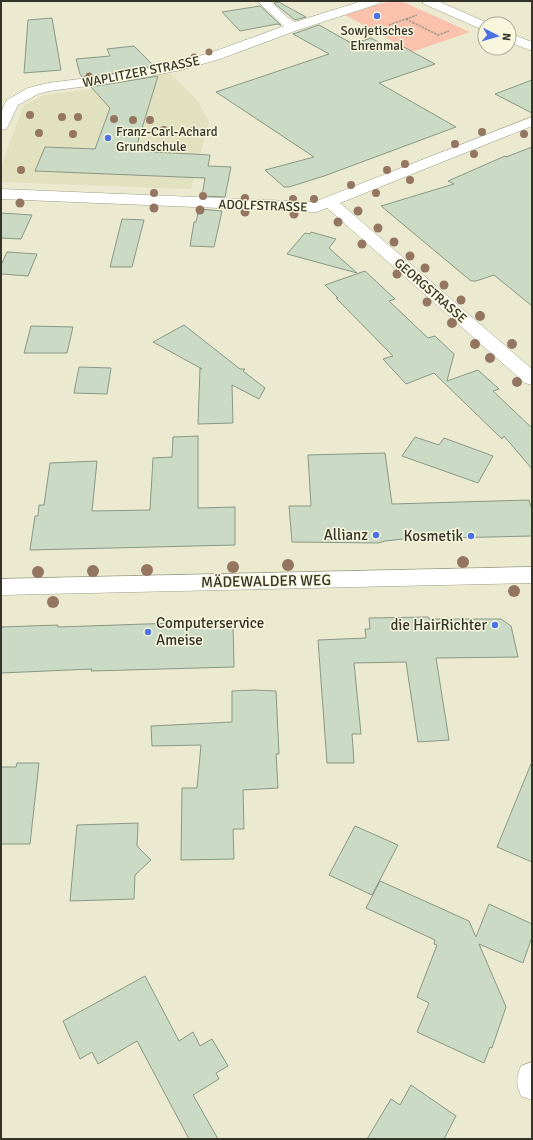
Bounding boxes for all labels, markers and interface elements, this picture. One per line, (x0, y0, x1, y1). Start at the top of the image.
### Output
marker: Sowjetisches Ehrenmal (372, 11, 382, 21)
north arrow (477, 16, 517, 56)
place label: Sowjetisches Ehrenmal (341, 23, 414, 54)
text: N (500, 33, 513, 41)
street label: WAPLITZER STRASSE (81, 53, 201, 91)
place label: Franz-Carl-Achard Grundschule (116, 124, 218, 155)
marker: Franz-Carl-Achard Grundschule (103, 133, 113, 143)
street label: ADOLFSTRASSE (218, 196, 308, 216)
street label: GEORGSTRASSE (391, 255, 470, 327)
place label: Allianz (324, 526, 368, 544)
place label: Kosmetik (404, 527, 463, 545)
marker: Allianz (371, 530, 381, 540)
marker: Kosmetik (466, 531, 476, 541)
street label: MÄDEWALDER WEG (201, 571, 331, 591)
place label: Computerservice Ameise (156, 614, 264, 649)
place label: die HairRichter (390, 616, 487, 634)
marker: die HairRichter (490, 620, 500, 630)
marker: Computerservice Ameise (143, 627, 153, 637)

